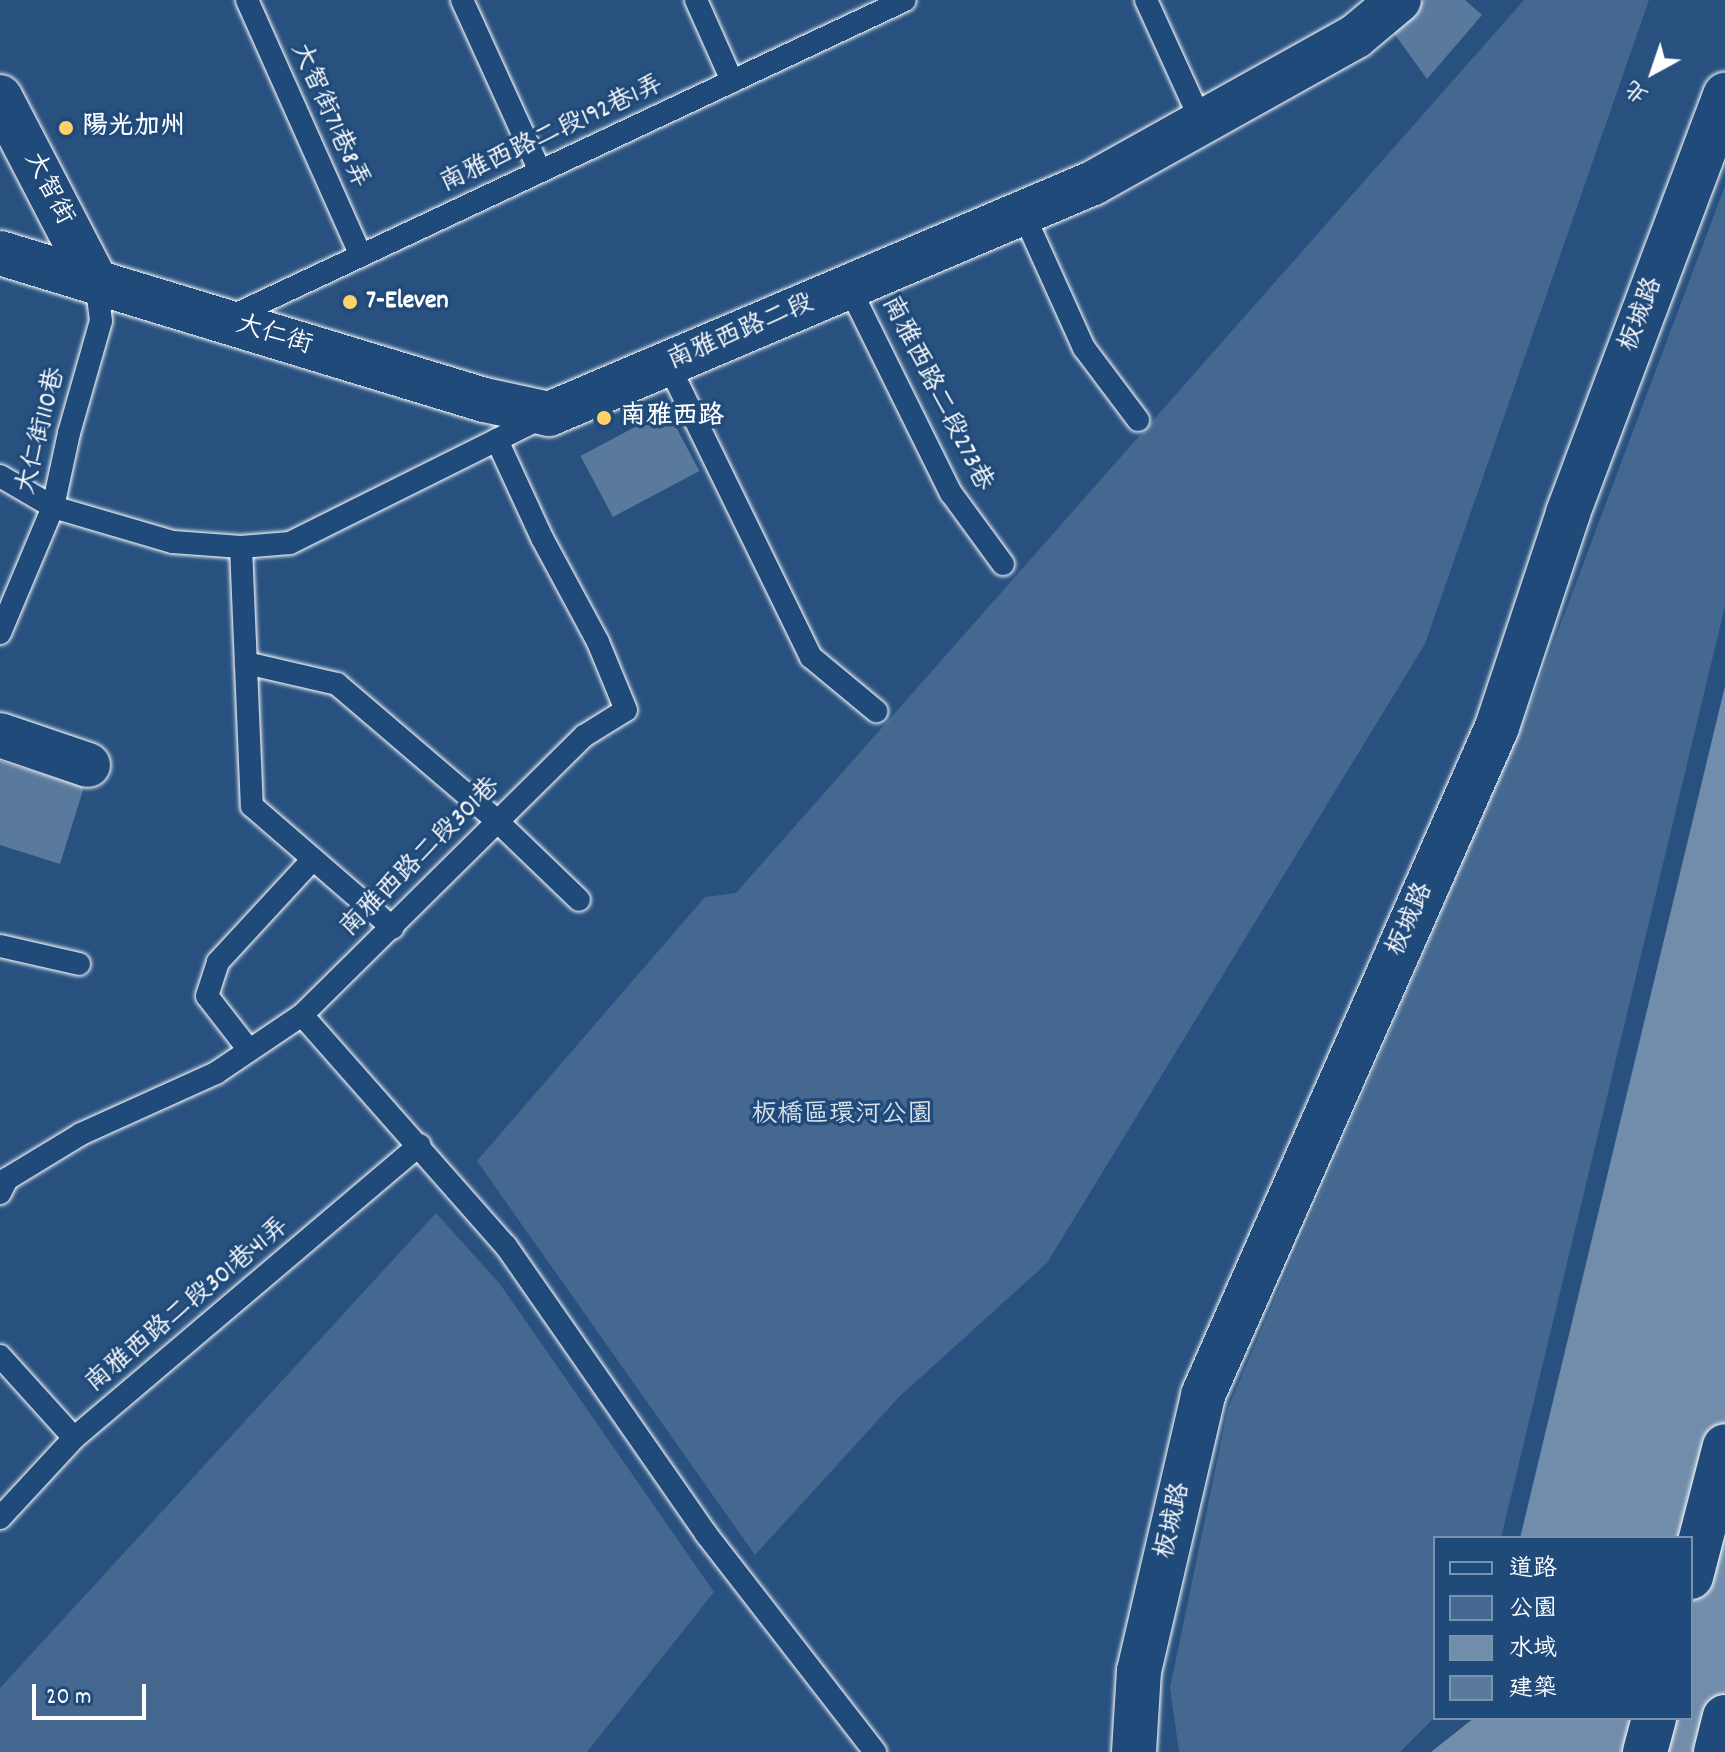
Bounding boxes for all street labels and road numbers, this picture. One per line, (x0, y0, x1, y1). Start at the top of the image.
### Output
street label: 大智街71巷8弄 (283, 38, 375, 194)
street label: 南雅西路二段192巷1弄 (435, 70, 669, 200)
street label: 大智街 (16, 147, 80, 231)
street label: 板城路 (1613, 273, 1671, 357)
street label: 南雅西路二段 (663, 288, 819, 378)
street label: 南雅西路二段273巷 (873, 291, 999, 497)
street label: 大仁街 (232, 310, 316, 362)
street label: 大仁街110巷 (11, 364, 73, 498)
street label: 南雅西路二段301巷 (335, 772, 507, 944)
street label: 板城路 (1381, 878, 1441, 962)
street label: 南雅西路二段301巷41弄 (80, 1212, 296, 1400)
street label: 板城路 (1150, 1479, 1198, 1563)

